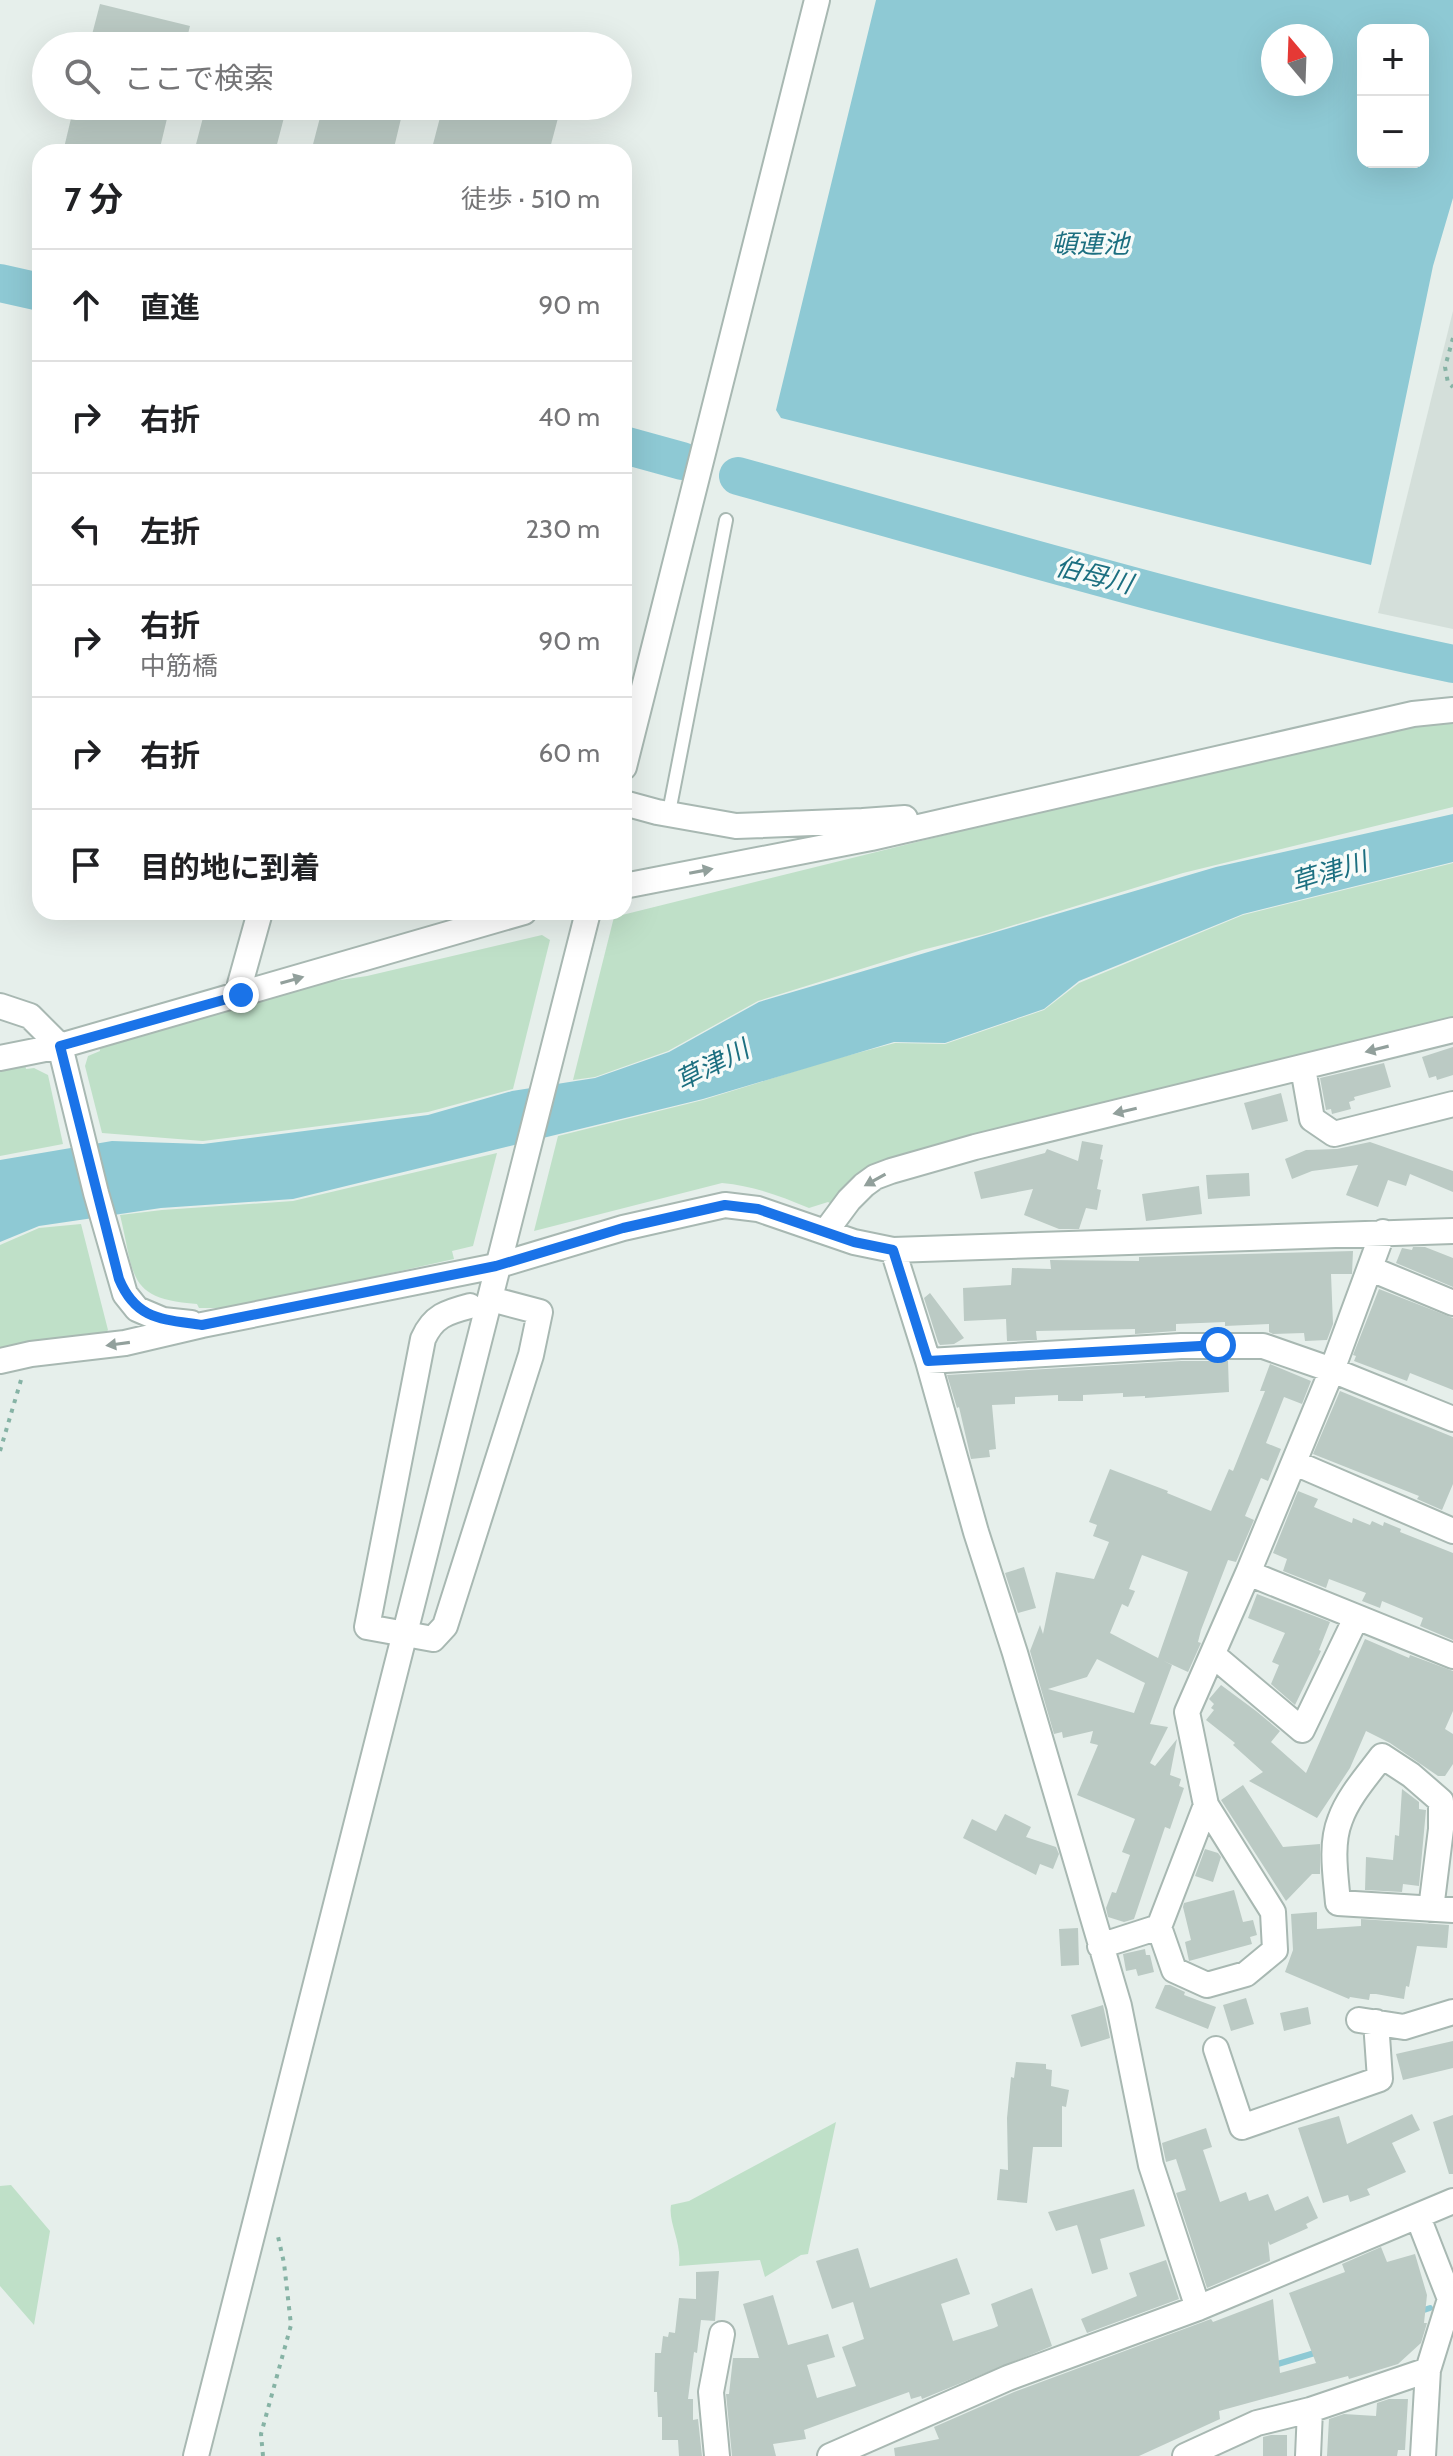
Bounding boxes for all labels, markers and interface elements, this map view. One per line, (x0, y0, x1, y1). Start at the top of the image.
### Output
north arrow (1261, 24, 1333, 96)
map controls (1357, 24, 1429, 168)
button: + (1357, 24, 1429, 96)
search box (32, 32, 632, 120)
icon: search (60, 54, 104, 98)
text: ここで検索 (124, 60, 274, 97)
button: − (1357, 96, 1429, 168)
text: 7 分 (64, 178, 123, 220)
text: 徒歩 · 510 m (461, 183, 600, 215)
water label: 頓連池 (1051, 228, 1132, 260)
icon: ahead (64, 283, 108, 327)
text: 直進 (140, 289, 200, 326)
text: 90 m (538, 289, 600, 321)
icon: right (64, 395, 108, 439)
text: 右折 (140, 401, 200, 438)
text: 40 m (538, 401, 600, 433)
icon: left (64, 507, 108, 551)
text: 左折 (140, 513, 200, 550)
text: 230 m (526, 513, 600, 545)
water label: 伯母川 (1052, 550, 1139, 601)
text: 右折 (140, 607, 200, 644)
icon: right (64, 619, 108, 663)
text: 90 m (538, 625, 600, 657)
text: 中筋橋 (140, 650, 218, 682)
icon: right (64, 731, 108, 775)
text: 右折 (140, 737, 200, 774)
text: 60 m (538, 737, 600, 769)
icon: arrive (64, 843, 108, 887)
water label: 草津川 (1287, 844, 1374, 899)
text: 目的地に到着 (140, 849, 320, 886)
one-way arrow (688, 865, 713, 877)
one-way arrow (280, 973, 304, 986)
route end (223, 977, 259, 1013)
water label: 草津川 (670, 1032, 757, 1097)
one-way arrow (1365, 1044, 1390, 1056)
one-way arrow (1112, 1105, 1137, 1118)
one-way arrow (864, 1172, 886, 1186)
route start (1200, 1327, 1236, 1363)
one-way arrow (105, 1338, 130, 1351)

